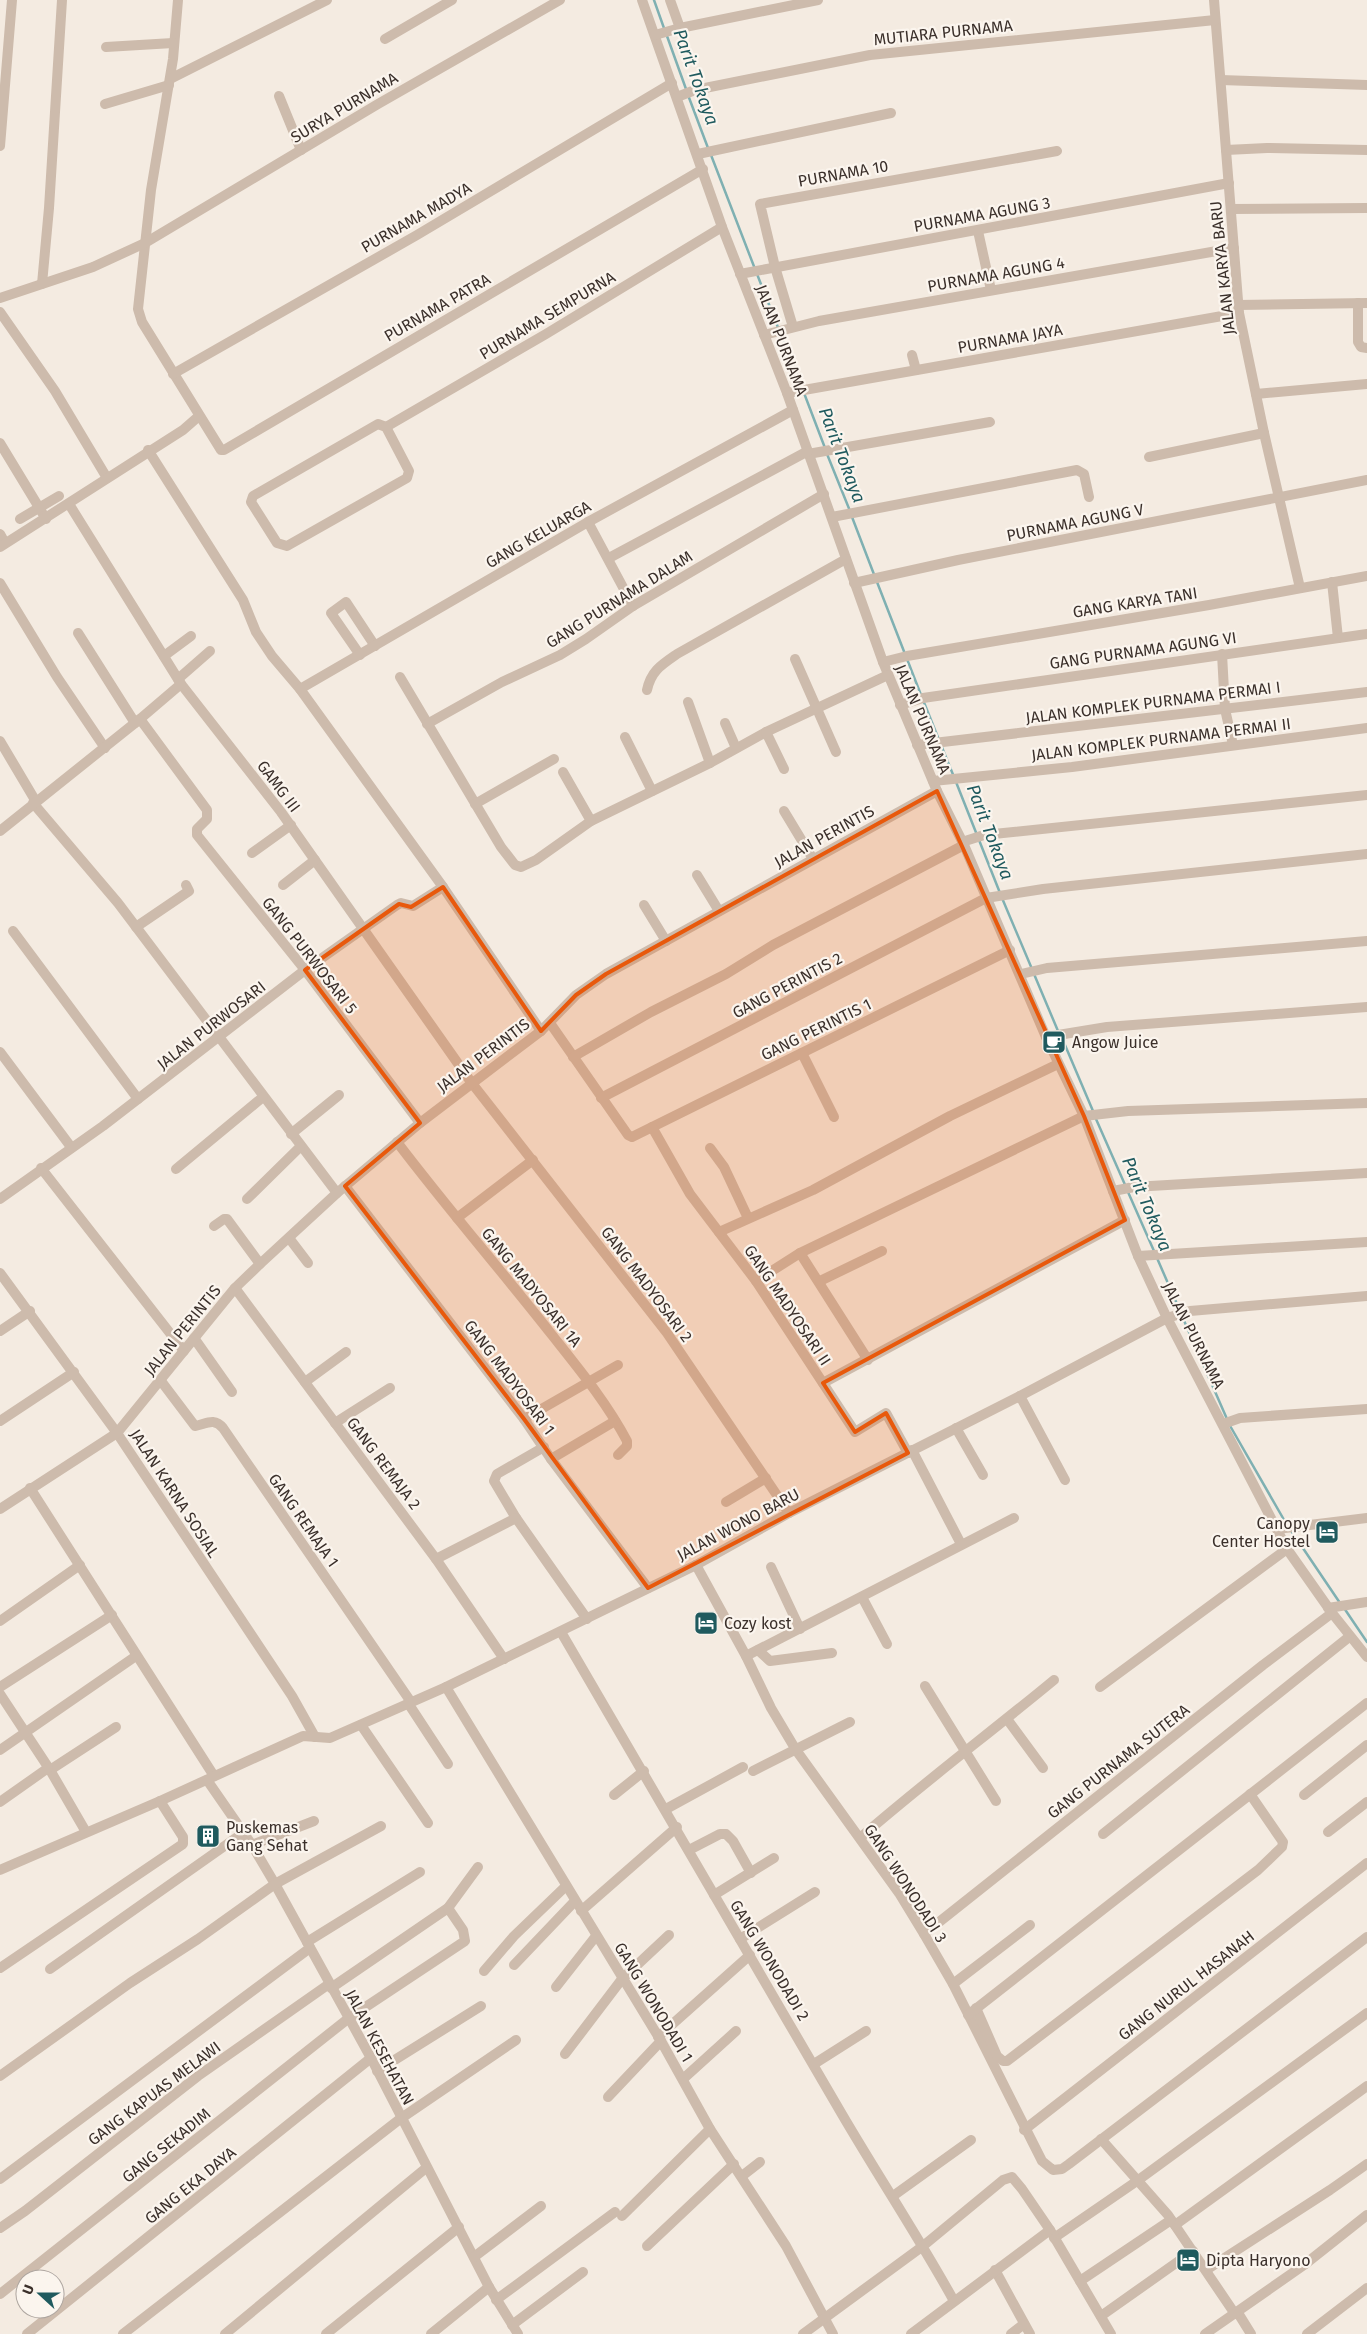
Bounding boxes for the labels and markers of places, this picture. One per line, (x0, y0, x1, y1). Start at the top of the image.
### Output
cafe icon: Angow Juice (1041, 1029, 1067, 1055)
place label: Angow Juice (1072, 1033, 1158, 1052)
place label: Canopy Center Hostel (1212, 1514, 1310, 1551)
hotel icon: Canopy Center Hostel (1314, 1519, 1340, 1545)
hotel icon: Cozy kost (693, 1610, 719, 1636)
place label: Cozy kost (724, 1614, 792, 1633)
place label: Puskemas Gang Sehat (226, 1818, 308, 1855)
building icon: Puskemas Gang Sehat (195, 1823, 221, 1849)
hotel icon: Dipta Haryono (1175, 2247, 1201, 2273)
place label: Dipta Haryono (1206, 2251, 1311, 2270)

